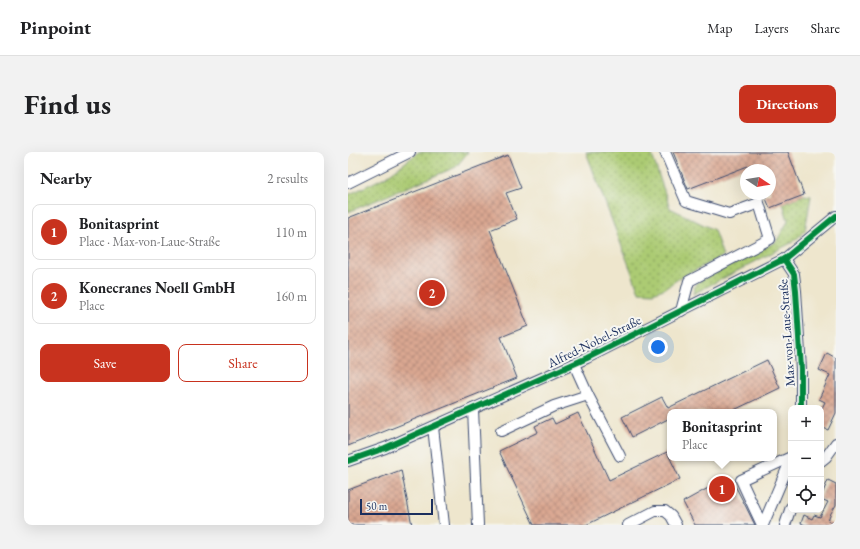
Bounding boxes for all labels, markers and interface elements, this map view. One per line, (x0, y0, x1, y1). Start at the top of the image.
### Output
text: Pinpoint (20, 15, 91, 40)
text: Map (707, 19, 732, 37)
text: Layers (754, 19, 789, 37)
text: Share (811, 19, 840, 37)
button: Directions (739, 85, 836, 123)
text: Find us (24, 86, 111, 122)
north arrow (740, 164, 776, 200)
text: Nearby (40, 167, 92, 189)
text: 2 results (267, 170, 308, 187)
text: Bonitasprint (79, 214, 159, 233)
text: 1 (51, 224, 57, 241)
text: 110 m (276, 224, 307, 241)
text: Place · Max-von-Laue-Straße (79, 233, 220, 250)
text: Konecranes Noell GmbH (79, 278, 235, 297)
pin: 2 (419, 278, 445, 308)
street label: Max-von-Laue-Straße (774, 279, 799, 387)
text: 2 (51, 288, 57, 305)
text: 160 m (276, 288, 307, 305)
text: Place (79, 297, 105, 314)
street label: Alfred-Nobel-Straße (544, 311, 644, 372)
your location (648, 337, 668, 357)
button: Save (40, 344, 170, 382)
button: Share (178, 344, 308, 382)
map controls (788, 405, 824, 513)
button: + (788, 405, 824, 441)
popup (667, 409, 777, 461)
text: Bonitasprint (682, 417, 762, 436)
text: Place (682, 436, 707, 453)
button: − (788, 441, 824, 477)
pin: 1 (709, 474, 735, 504)
button: locate (788, 477, 824, 513)
scale bar (360, 497, 433, 516)
text: 50 m (366, 499, 387, 513)

